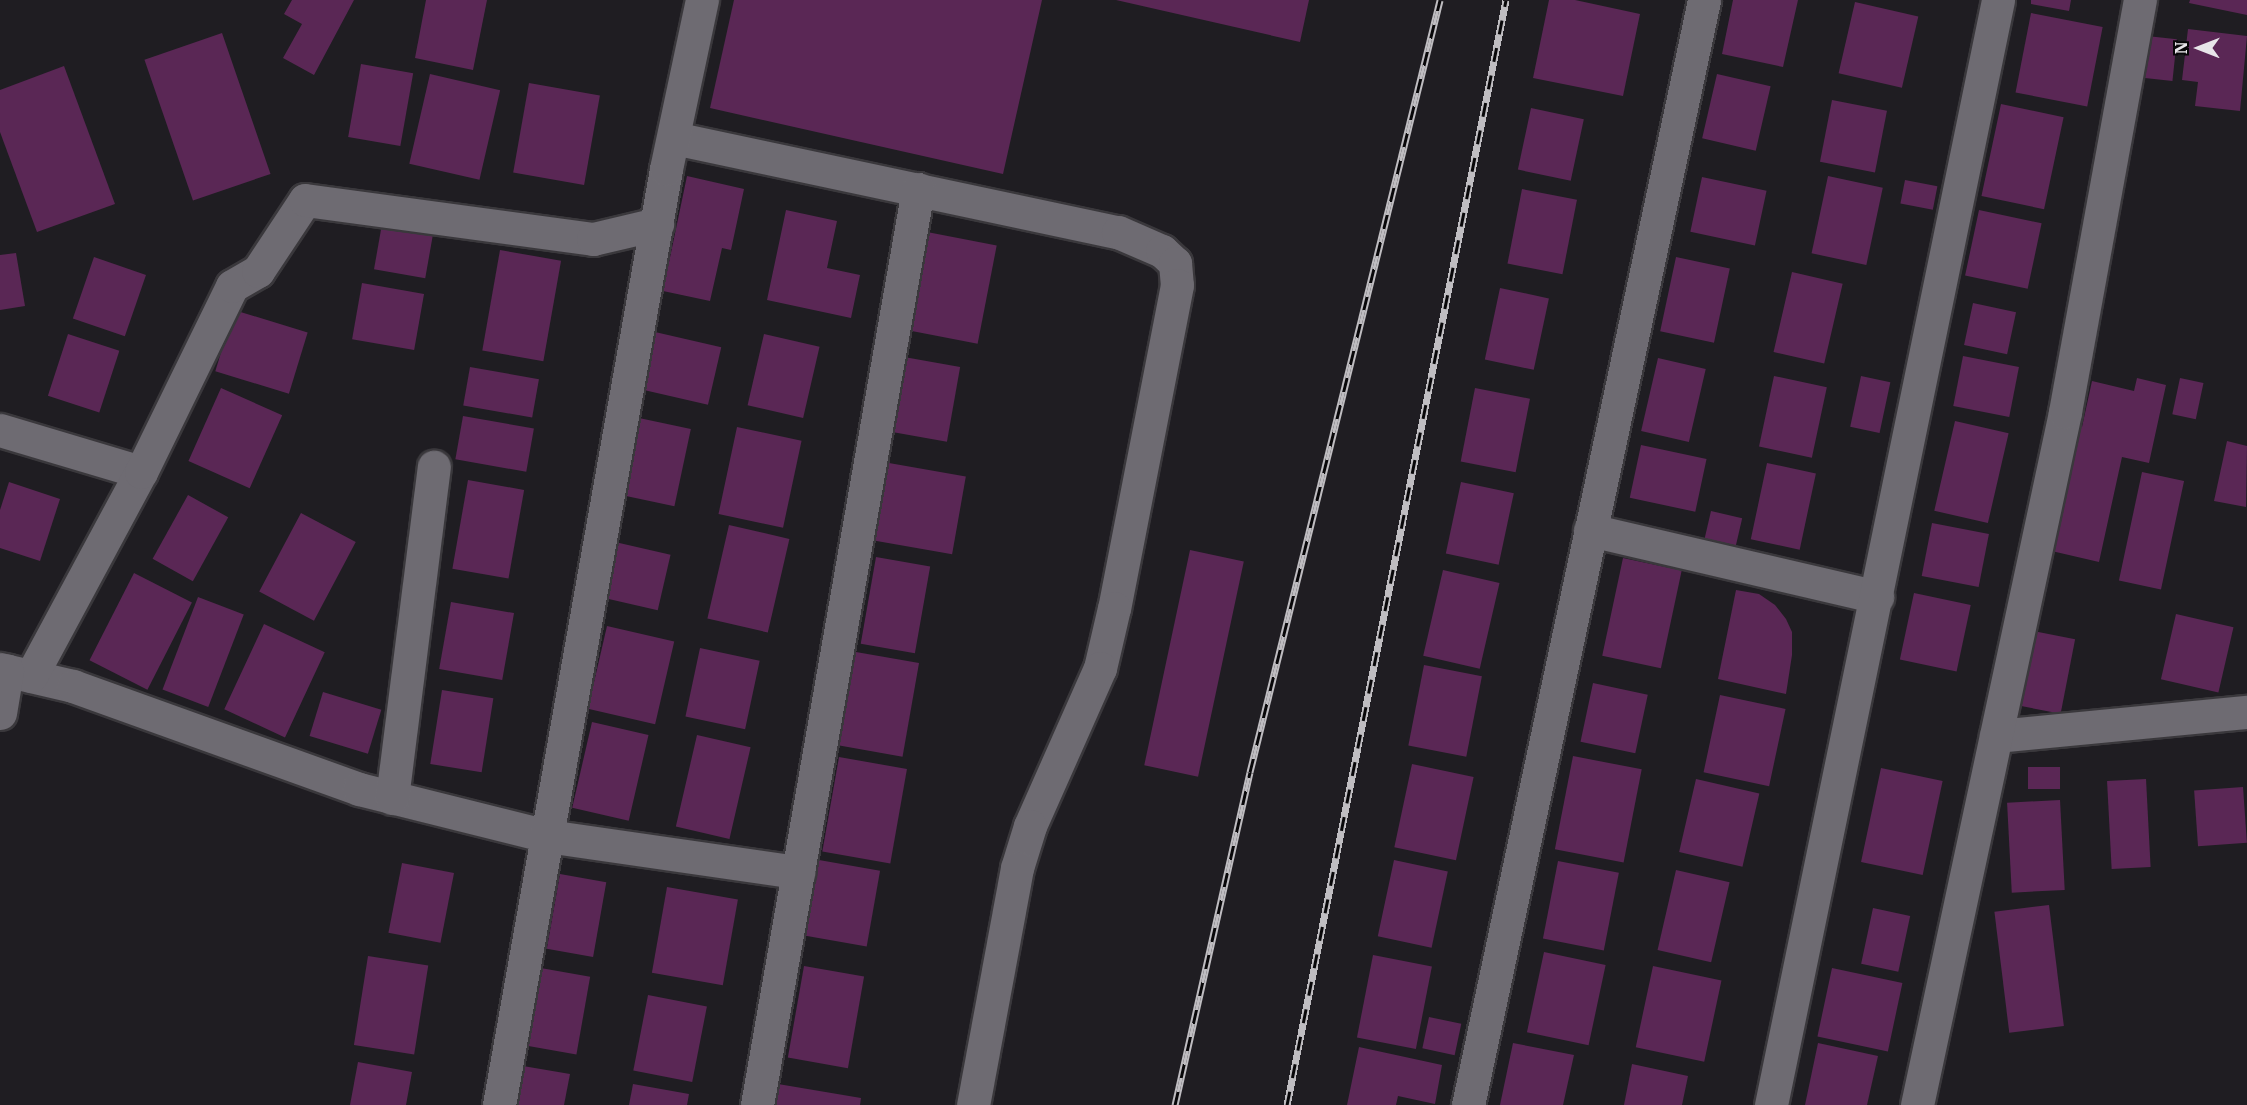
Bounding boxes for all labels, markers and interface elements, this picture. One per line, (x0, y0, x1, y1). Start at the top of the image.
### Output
north arrow (2169, 18, 2229, 78)
text: N (2171, 42, 2191, 54)

